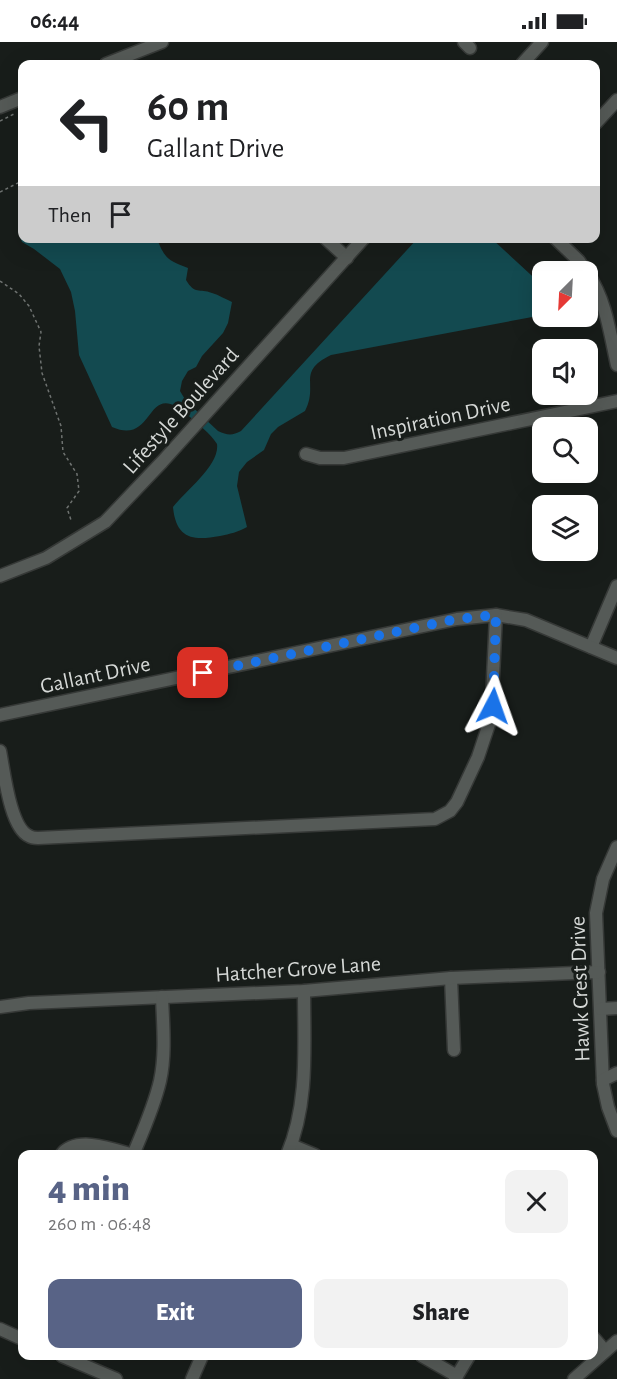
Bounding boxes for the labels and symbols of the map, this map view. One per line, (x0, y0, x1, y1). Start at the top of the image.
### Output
north arrow (532, 261, 598, 327)
street label: Lifestyle Boulevard (119, 343, 243, 478)
street label: Inspiration Drive (368, 392, 512, 444)
pin (177, 647, 228, 698)
street label: Gallant Drive (38, 653, 152, 697)
position arrow (461, 674, 525, 738)
street label: Hawk Crest Drive (566, 916, 594, 1062)
street label: Hatcher Grove Lane (215, 952, 382, 986)

